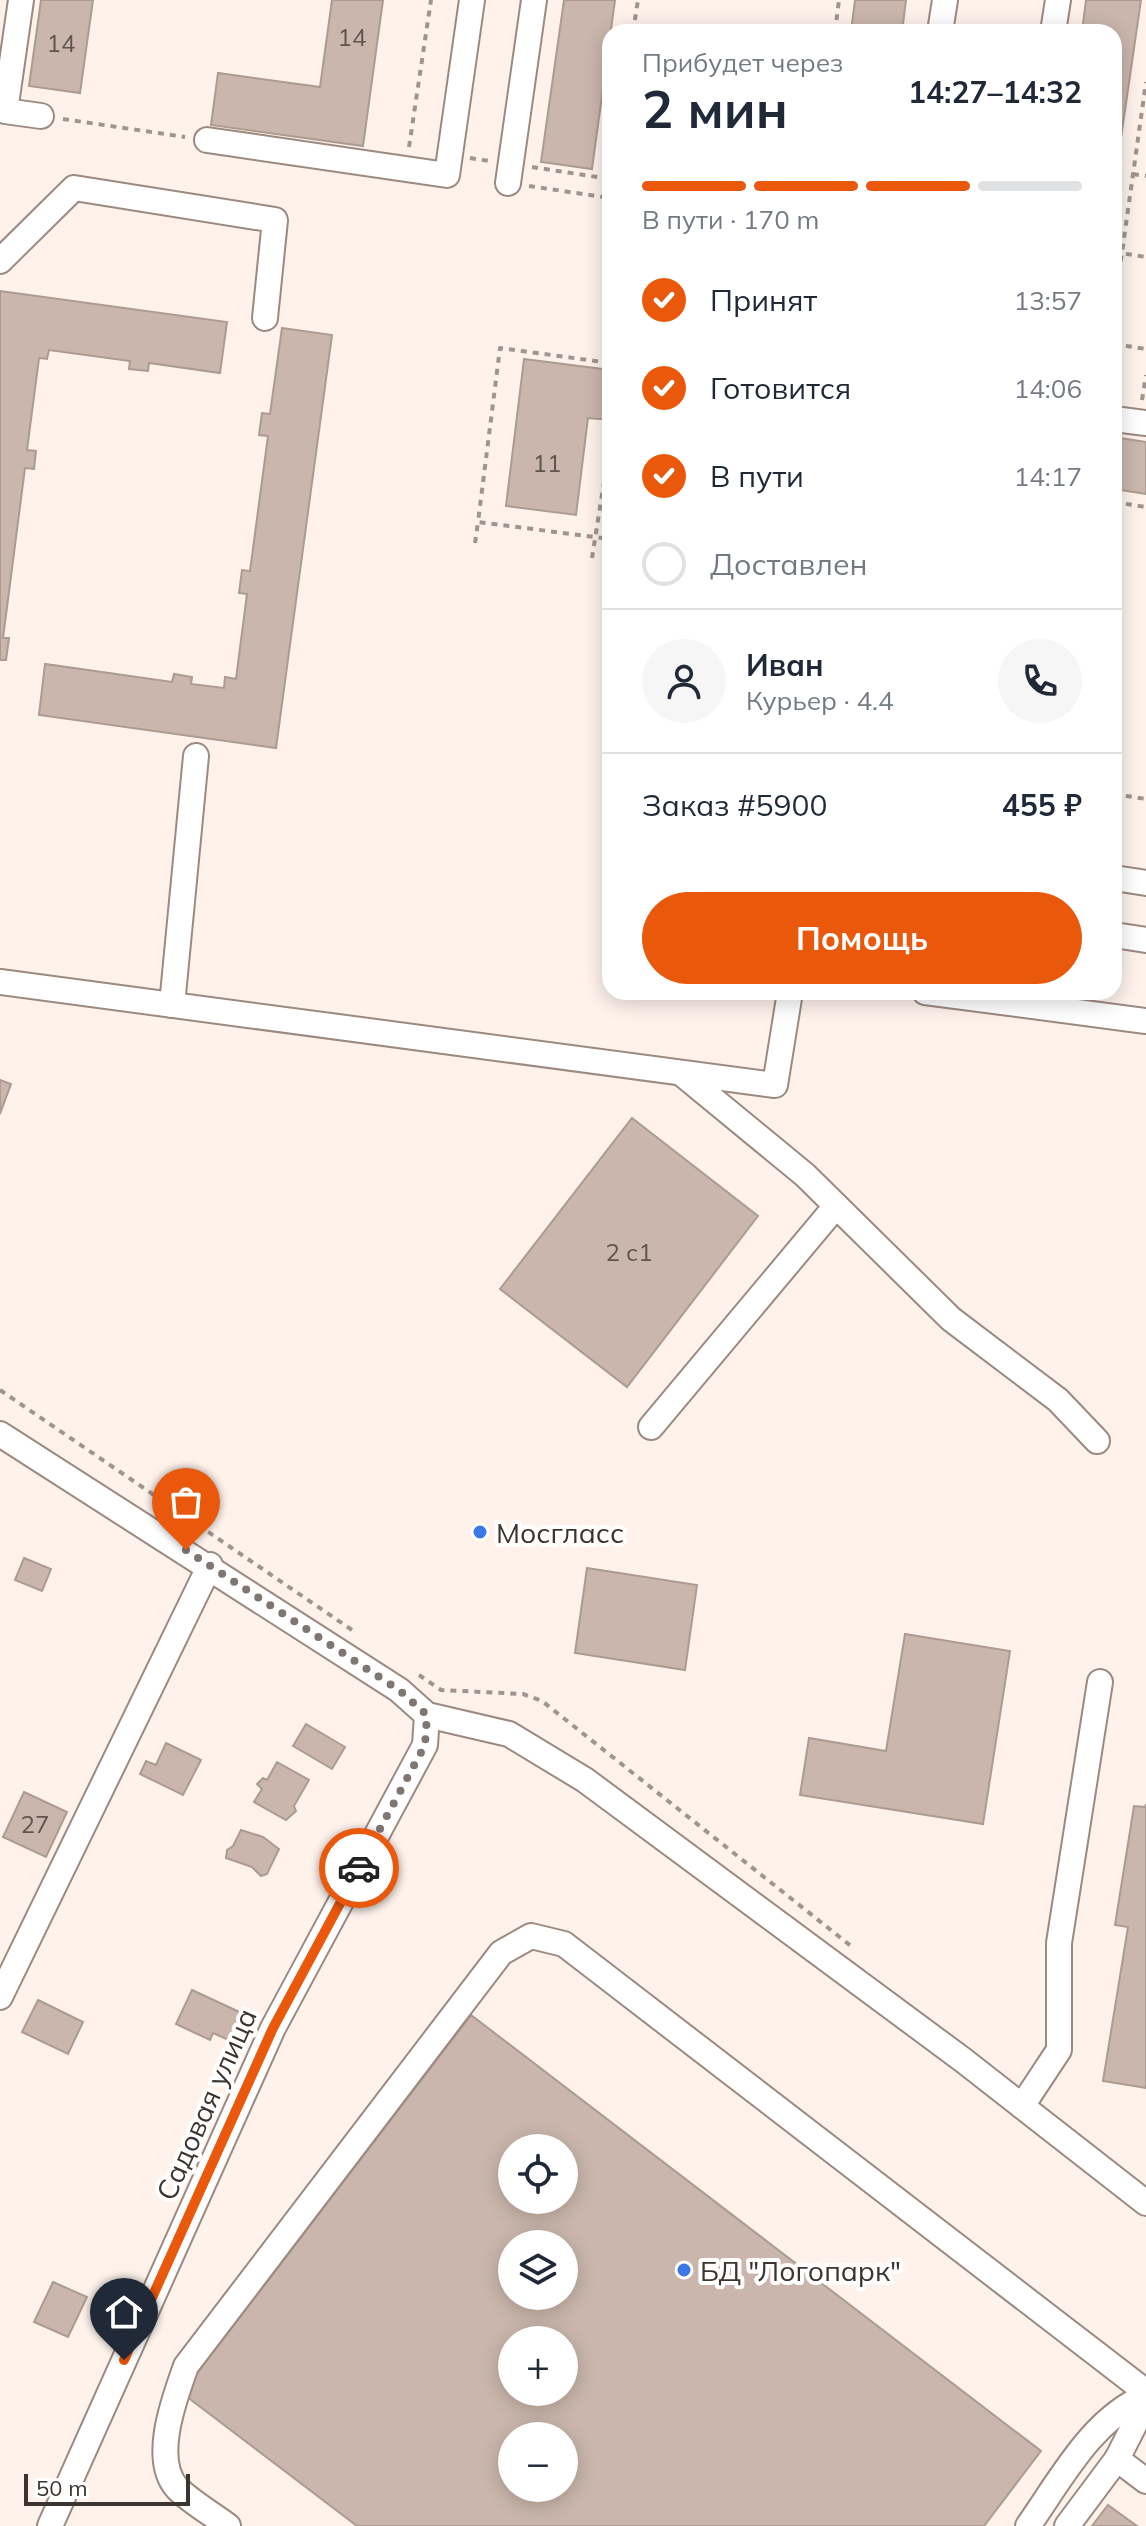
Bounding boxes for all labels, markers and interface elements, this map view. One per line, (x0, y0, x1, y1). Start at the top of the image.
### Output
house number: 14 (338, 22, 366, 52)
house number: 14 (47, 28, 75, 58)
text: Прибудет через (642, 46, 843, 79)
text: 14:27–14:32 (908, 73, 1082, 111)
text: 2 мин (642, 76, 788, 141)
text: В пути · 170 m (642, 203, 819, 236)
icon: check (642, 278, 686, 322)
text: Принят (710, 281, 817, 319)
text: 13:57 (1014, 284, 1082, 317)
icon: check (642, 366, 686, 410)
text: Готовится (710, 369, 851, 407)
text: 14:06 (1014, 372, 1082, 405)
house number: 11 (533, 448, 561, 478)
icon: check (642, 454, 686, 498)
text: В пути (710, 457, 804, 495)
text: 14:17 (1014, 460, 1082, 493)
text: Доставлен (710, 545, 868, 583)
button: person (642, 639, 726, 723)
button: phone (998, 639, 1082, 723)
text: Иван (746, 646, 824, 684)
text: Курьер · 4.4 (746, 684, 894, 717)
text: Заказ #5900 (642, 786, 827, 824)
text: 455 ₽ (1002, 786, 1082, 824)
button: Помощь (642, 892, 1082, 984)
house number: 2 с1 (605, 1237, 653, 1267)
pin (152, 1468, 220, 1550)
icon: bag (164, 1480, 208, 1524)
place label: Мосгласс (496, 1515, 624, 1550)
marker: Мосгласс (471, 1523, 489, 1541)
house number: 27 (21, 1809, 49, 1839)
courier (319, 1828, 399, 1908)
icon: car (337, 1846, 381, 1890)
street label: Садовая улица (148, 2003, 264, 2205)
map controls (498, 2134, 578, 2502)
button: locate (498, 2134, 578, 2214)
button: layers (498, 2230, 578, 2310)
place label: БД "Логопарк" (700, 2253, 901, 2288)
marker: БД "Логопарк" (675, 2261, 693, 2279)
pin (90, 2278, 158, 2360)
icon: home (102, 2290, 146, 2334)
button: + (498, 2326, 578, 2406)
button: − (498, 2422, 578, 2502)
scale bar (24, 2470, 190, 2506)
text: 50 m (36, 2474, 87, 2502)

